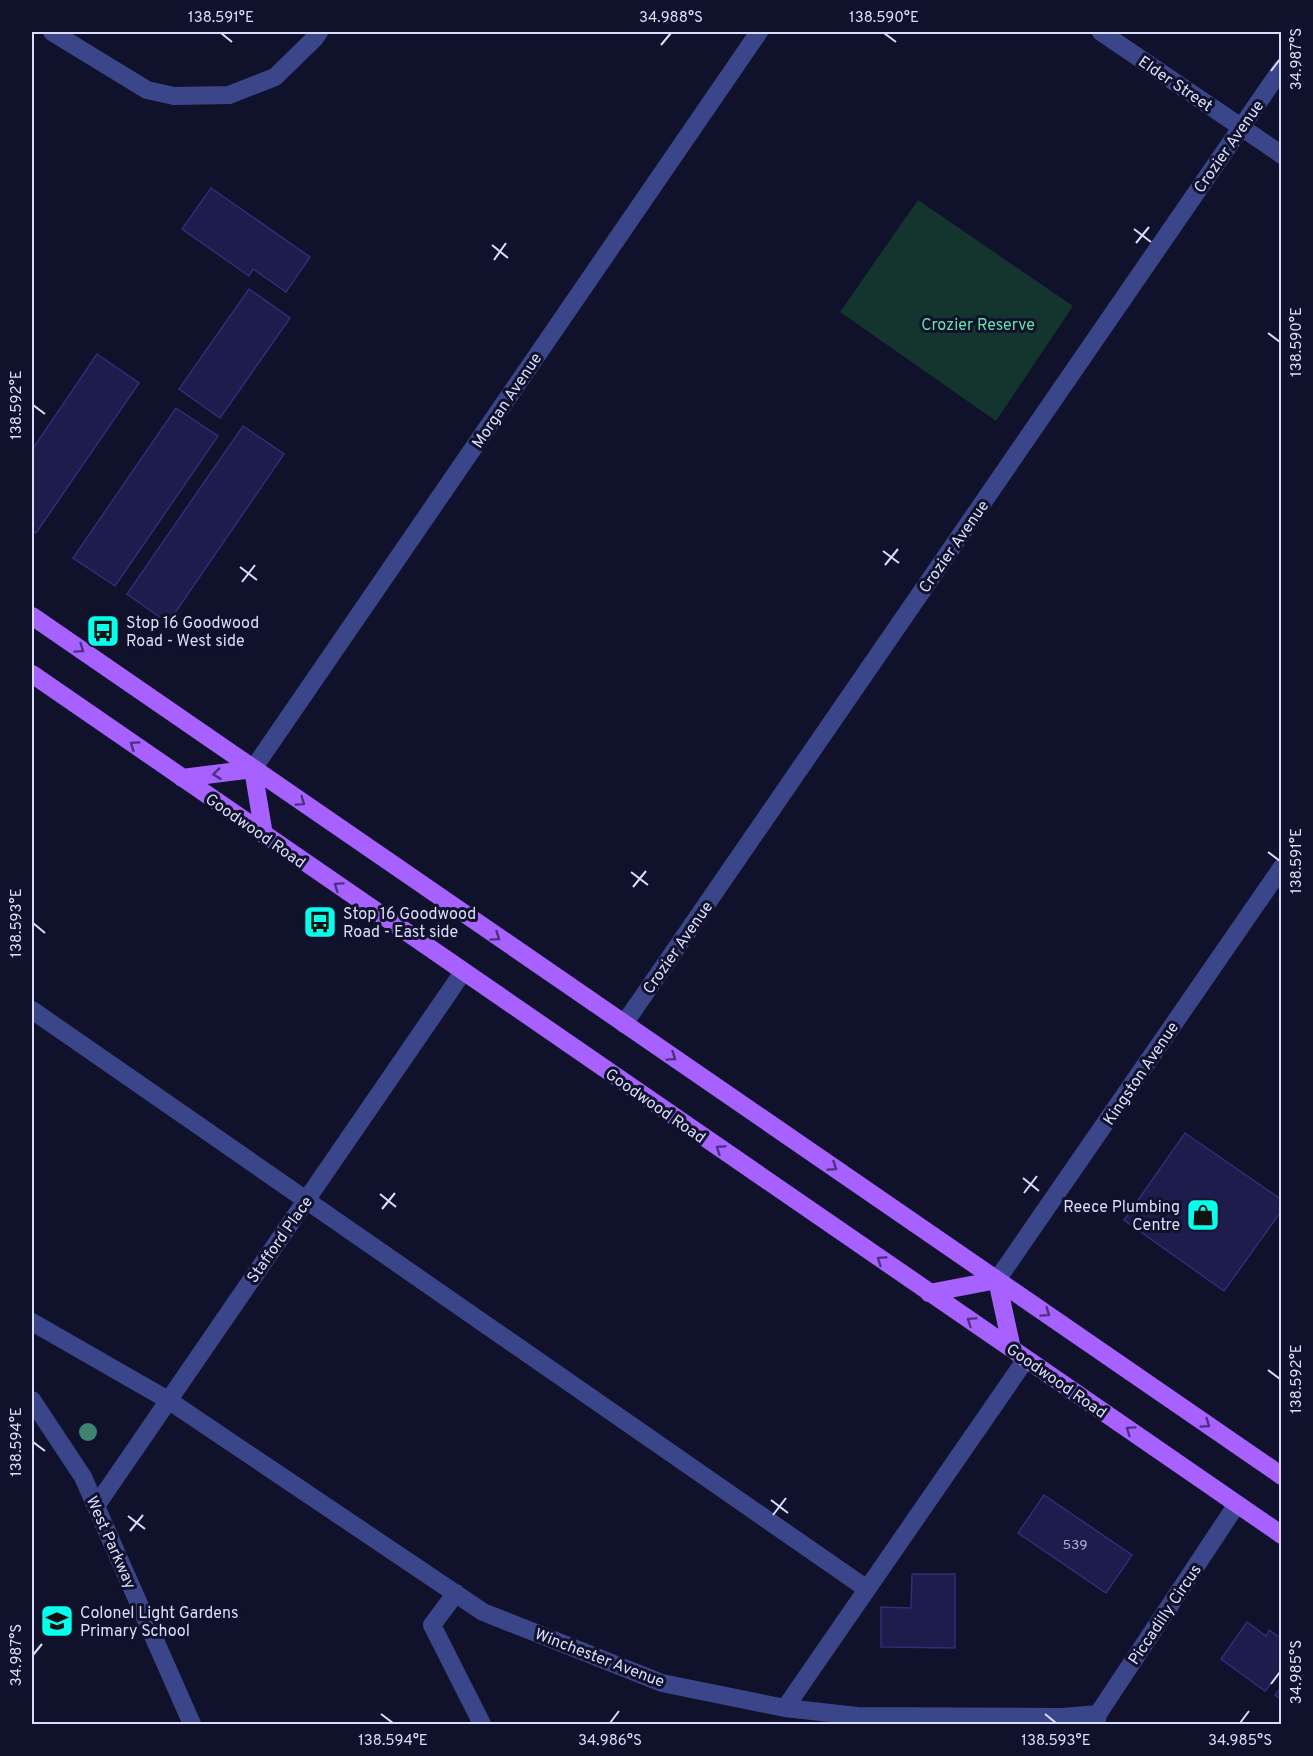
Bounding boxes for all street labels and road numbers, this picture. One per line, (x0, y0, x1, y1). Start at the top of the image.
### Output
street label: Elder Street (1134, 52, 1216, 117)
street label: Crozier Avenue (1190, 97, 1269, 197)
street label: Morgan Avenue (468, 350, 547, 453)
street label: Crozier Avenue (915, 497, 994, 597)
street label: Goodwood Road (201, 790, 309, 874)
street label: Crozier Avenue (639, 898, 718, 998)
street label: Kingston Avenue (1100, 1019, 1184, 1130)
street label: Goodwood Road (601, 1065, 709, 1149)
street label: Stafford Place (243, 1193, 318, 1287)
street label: Goodwood Road (1002, 1340, 1110, 1424)
street label: West Parkway (81, 1493, 140, 1592)
street label: Piccadilly Circus (1125, 1561, 1207, 1669)
street label: Winchester Avenue (532, 1625, 667, 1693)

